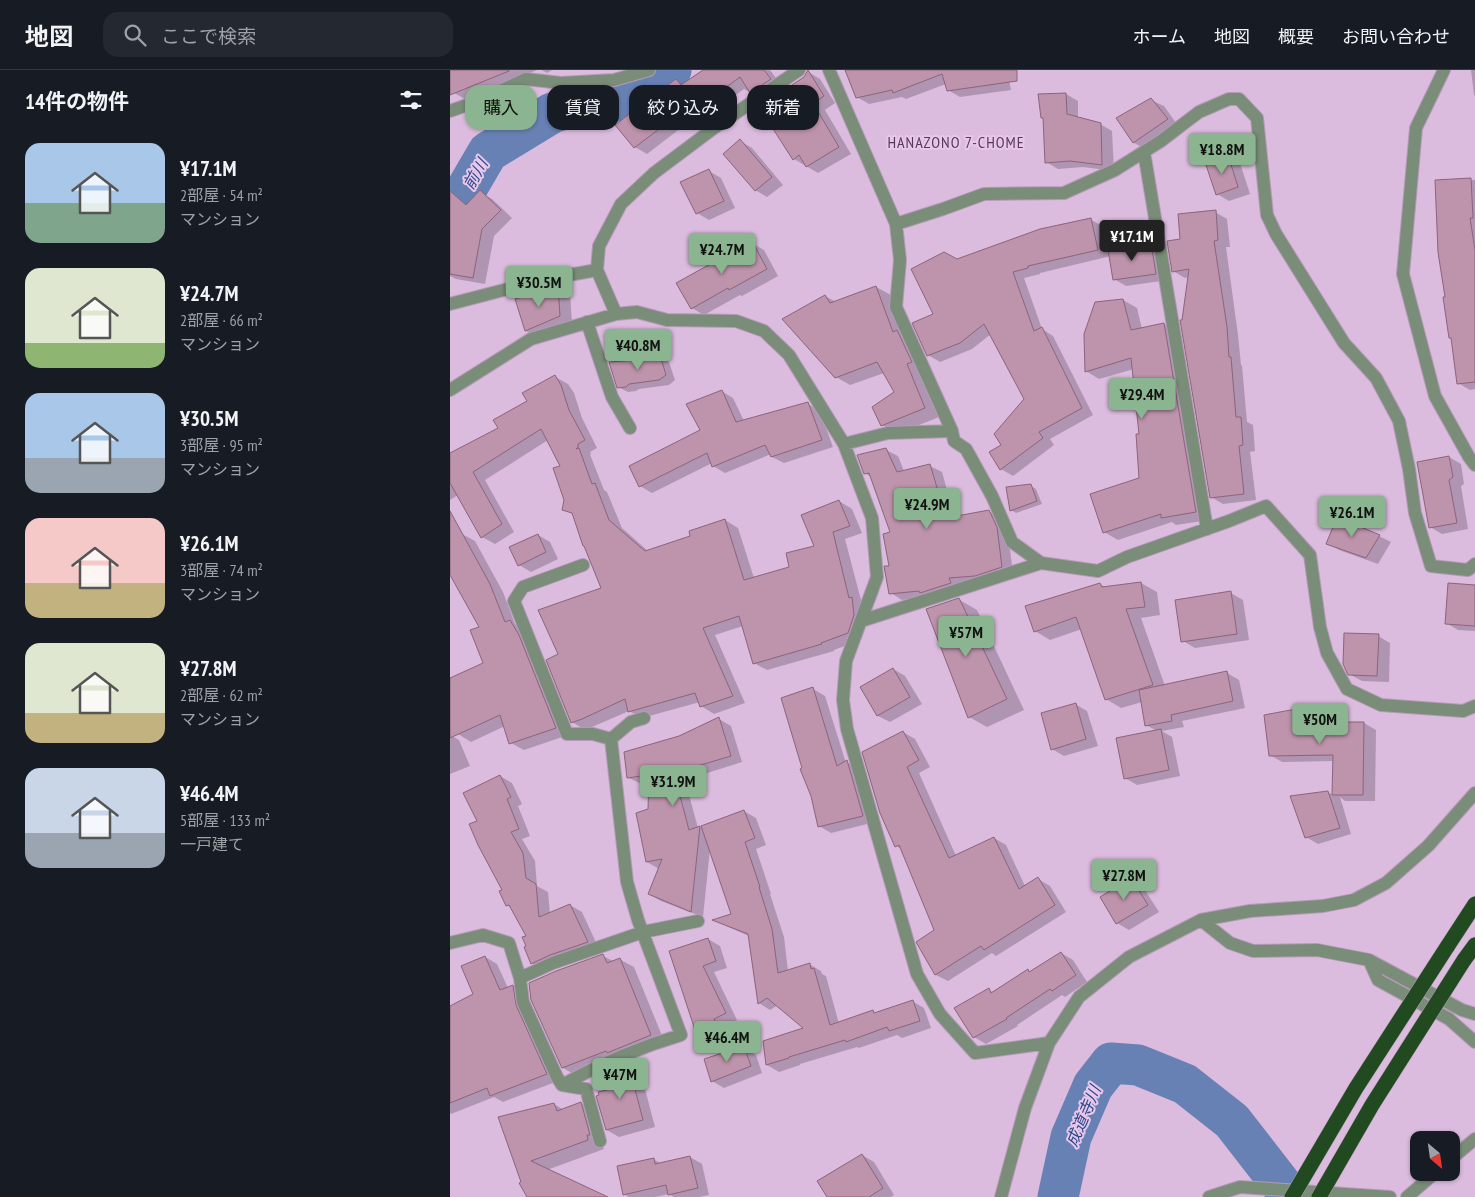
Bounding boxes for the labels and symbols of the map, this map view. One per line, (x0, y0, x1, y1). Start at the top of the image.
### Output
district label: HANAZONO 7-CHOME (887, 132, 1025, 152)
pin: ¥18.8M (1181, 132, 1263, 175)
water label: 前川 (458, 153, 493, 193)
pin: ¥17.1M (1091, 220, 1173, 262)
pin: ¥24.7M (681, 232, 763, 275)
pin: ¥30.5M (498, 266, 580, 308)
pin: ¥40.8M (597, 328, 679, 371)
pin: ¥29.4M (1101, 378, 1183, 420)
pin: ¥24.9M (886, 488, 968, 530)
pin: ¥26.1M (1311, 496, 1393, 538)
pin: ¥57M (936, 616, 996, 658)
pin: ¥50M (1290, 702, 1350, 745)
pin: ¥31.9M (632, 764, 714, 807)
pin: ¥27.8M (1083, 858, 1165, 901)
pin: ¥46.4M (686, 1020, 768, 1063)
pin: ¥47M (590, 1058, 650, 1100)
water label: 成道寺川 (1061, 1081, 1105, 1149)
north arrow (1410, 1131, 1460, 1181)

